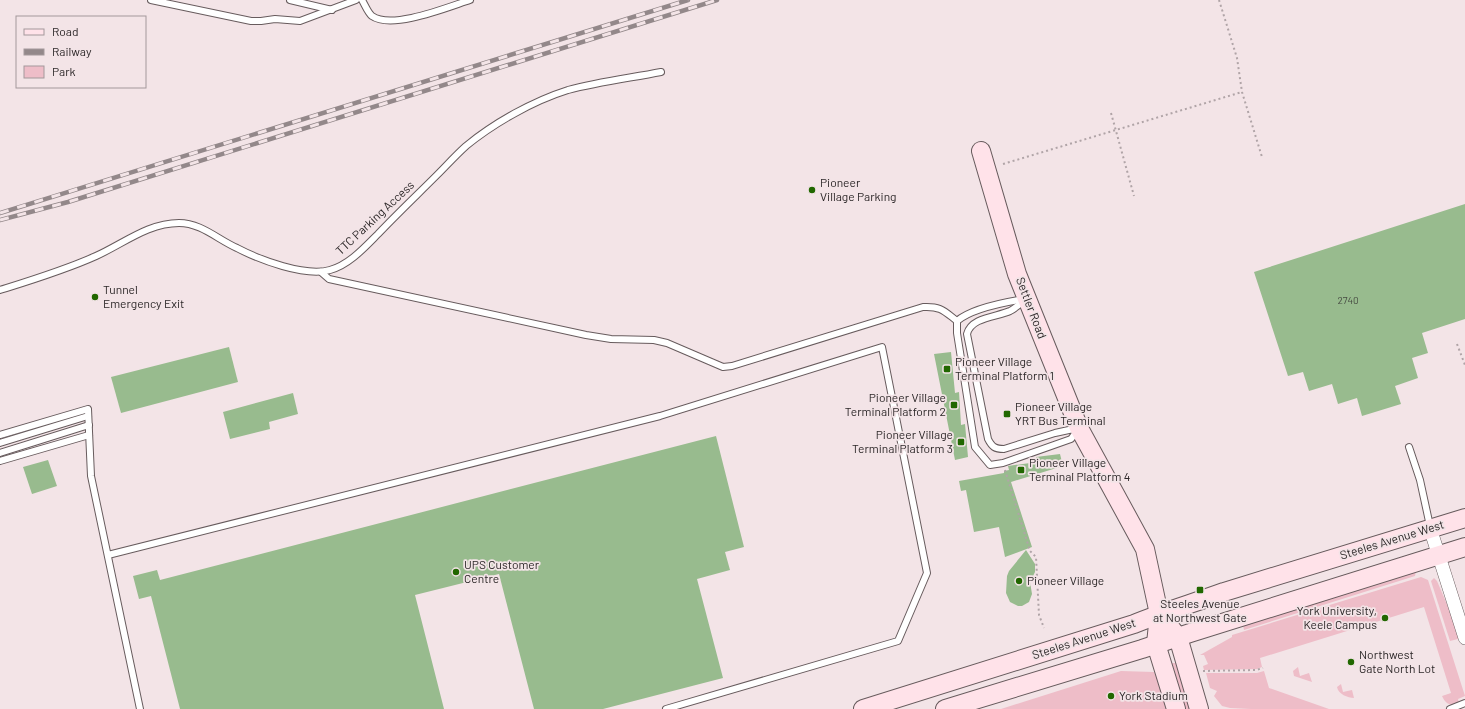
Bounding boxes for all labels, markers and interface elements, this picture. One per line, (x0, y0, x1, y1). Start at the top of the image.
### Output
legend (16, 16, 146, 88)
text: Road (52, 24, 79, 38)
text: Railway (52, 44, 92, 58)
text: Park (52, 64, 76, 78)
place label: Pioneer Village Parking (820, 175, 897, 203)
street label: TTC Parking Access (332, 177, 417, 257)
marker: Pioneer Village Parking (807, 185, 817, 195)
street label: Settler Road (1014, 275, 1050, 340)
place label: Tunnel Emergency Exit (103, 282, 184, 310)
marker: Tunnel Emergency Exit (90, 292, 100, 302)
house number: 2740 (1337, 294, 1359, 306)
place label: Pioneer Village Terminal Platform 1 (955, 354, 1054, 382)
marker: Pioneer Village Terminal Platform 1 (942, 364, 952, 374)
place label: Pioneer Village Terminal Platform 2 (845, 390, 946, 418)
place label: Pioneer Village YRT Bus Terminal (1015, 399, 1105, 427)
marker: Pioneer Village Terminal Platform 2 (949, 400, 959, 410)
marker: Pioneer Village YRT Bus Terminal (1002, 409, 1012, 419)
place label: Pioneer Village Terminal Platform 3 (852, 427, 953, 455)
marker: Pioneer Village Terminal Platform 3 (956, 437, 966, 447)
place label: Pioneer Village Terminal Platform 4 (1029, 455, 1130, 483)
marker: Pioneer Village Terminal Platform 4 (1016, 465, 1026, 475)
street label: Steeles Avenue West (1338, 517, 1445, 562)
place label: UPS Customer Centre (464, 557, 540, 585)
marker: UPS Customer Centre (451, 567, 461, 577)
place label: Pioneer Village (1027, 573, 1104, 587)
marker: Pioneer Village (1014, 576, 1024, 586)
marker: Steeles Avenue at Northwest Gate (1195, 585, 1205, 595)
place label: Steeles Avenue at Northwest Gate (1153, 596, 1247, 624)
place label: York University, Keele Campus (1297, 603, 1377, 631)
marker: York University, Keele Campus (1380, 613, 1390, 623)
street label: Steeles Avenue West (1030, 615, 1137, 661)
place label: Northwest Gate North Lot (1359, 647, 1435, 675)
marker: Northwest Gate North Lot (1346, 657, 1356, 667)
place label: York Stadium (1119, 688, 1188, 702)
marker: York Stadium (1106, 691, 1116, 701)

